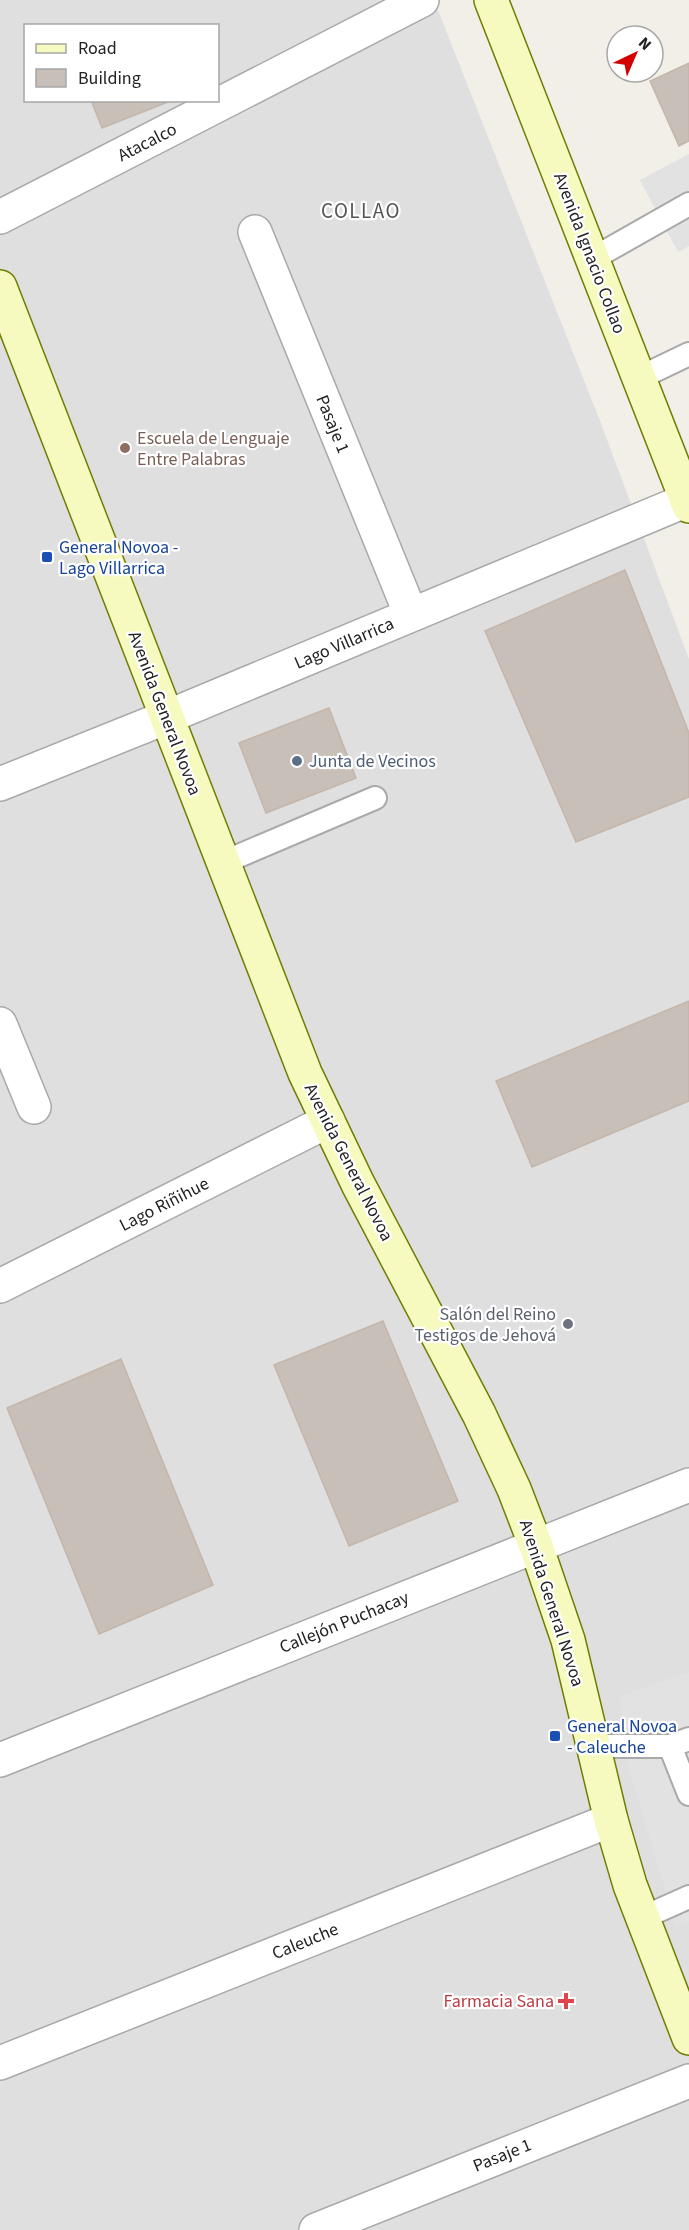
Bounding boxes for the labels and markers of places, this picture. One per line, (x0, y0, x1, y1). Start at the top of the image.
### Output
place label: Escuela de Lenguaje Entre Palabras (137, 426, 289, 472)
marker: Escuela de Lenguaje Entre Palabras (118, 441, 132, 455)
place label: General Novoa - Lago Villarrica (59, 535, 178, 581)
marker: General Novoa - Lago Villarrica (40, 550, 54, 564)
place label: Junta de Vecinos (309, 749, 436, 774)
marker: Junta de Vecinos (290, 754, 304, 768)
place label: Salón del Reino Testigos de Jehová (415, 1302, 556, 1348)
marker: Salón del Reino Testigos de Jehová (561, 1317, 575, 1331)
place label: General Novoa - Caleuche (567, 1714, 677, 1760)
marker: General Novoa - Caleuche (548, 1729, 562, 1743)
place label: Farmacia Sana (443, 1989, 554, 2014)
marker: Farmacia Sana (559, 1994, 573, 2008)

